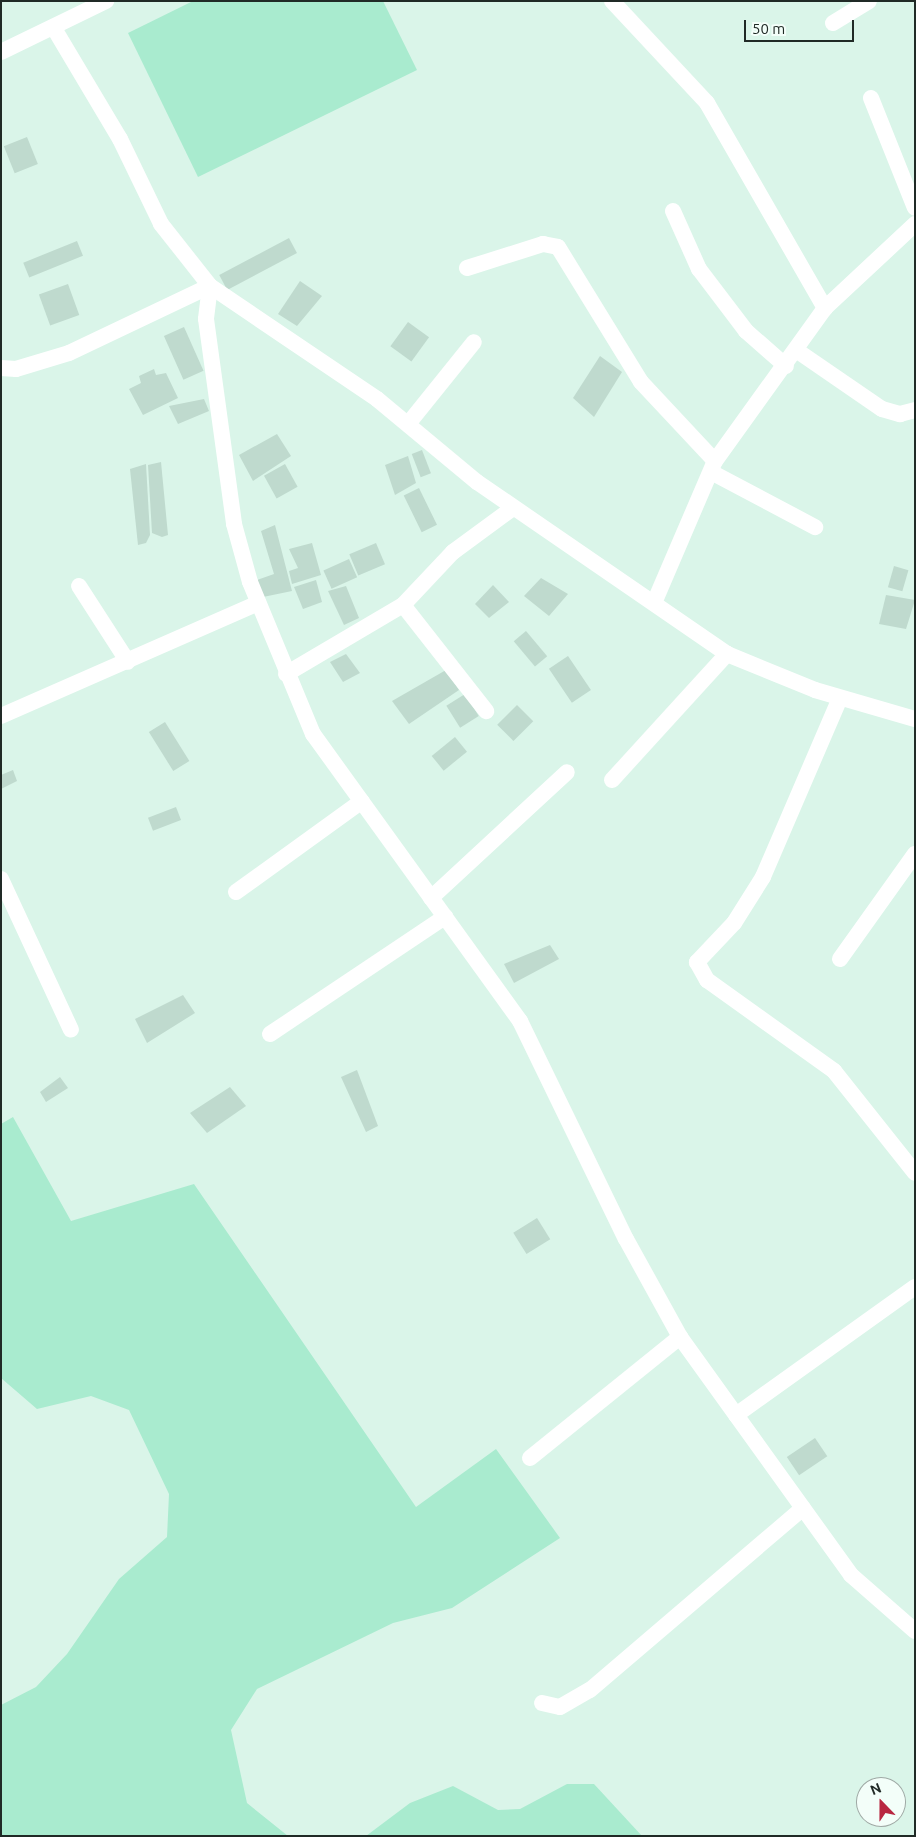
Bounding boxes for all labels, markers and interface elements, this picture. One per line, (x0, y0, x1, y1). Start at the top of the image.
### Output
scale bar (746, 10, 856, 42)
text: 50 m (752, 20, 785, 37)
north arrow (856, 1777, 906, 1827)
text: N (868, 1780, 884, 1798)

